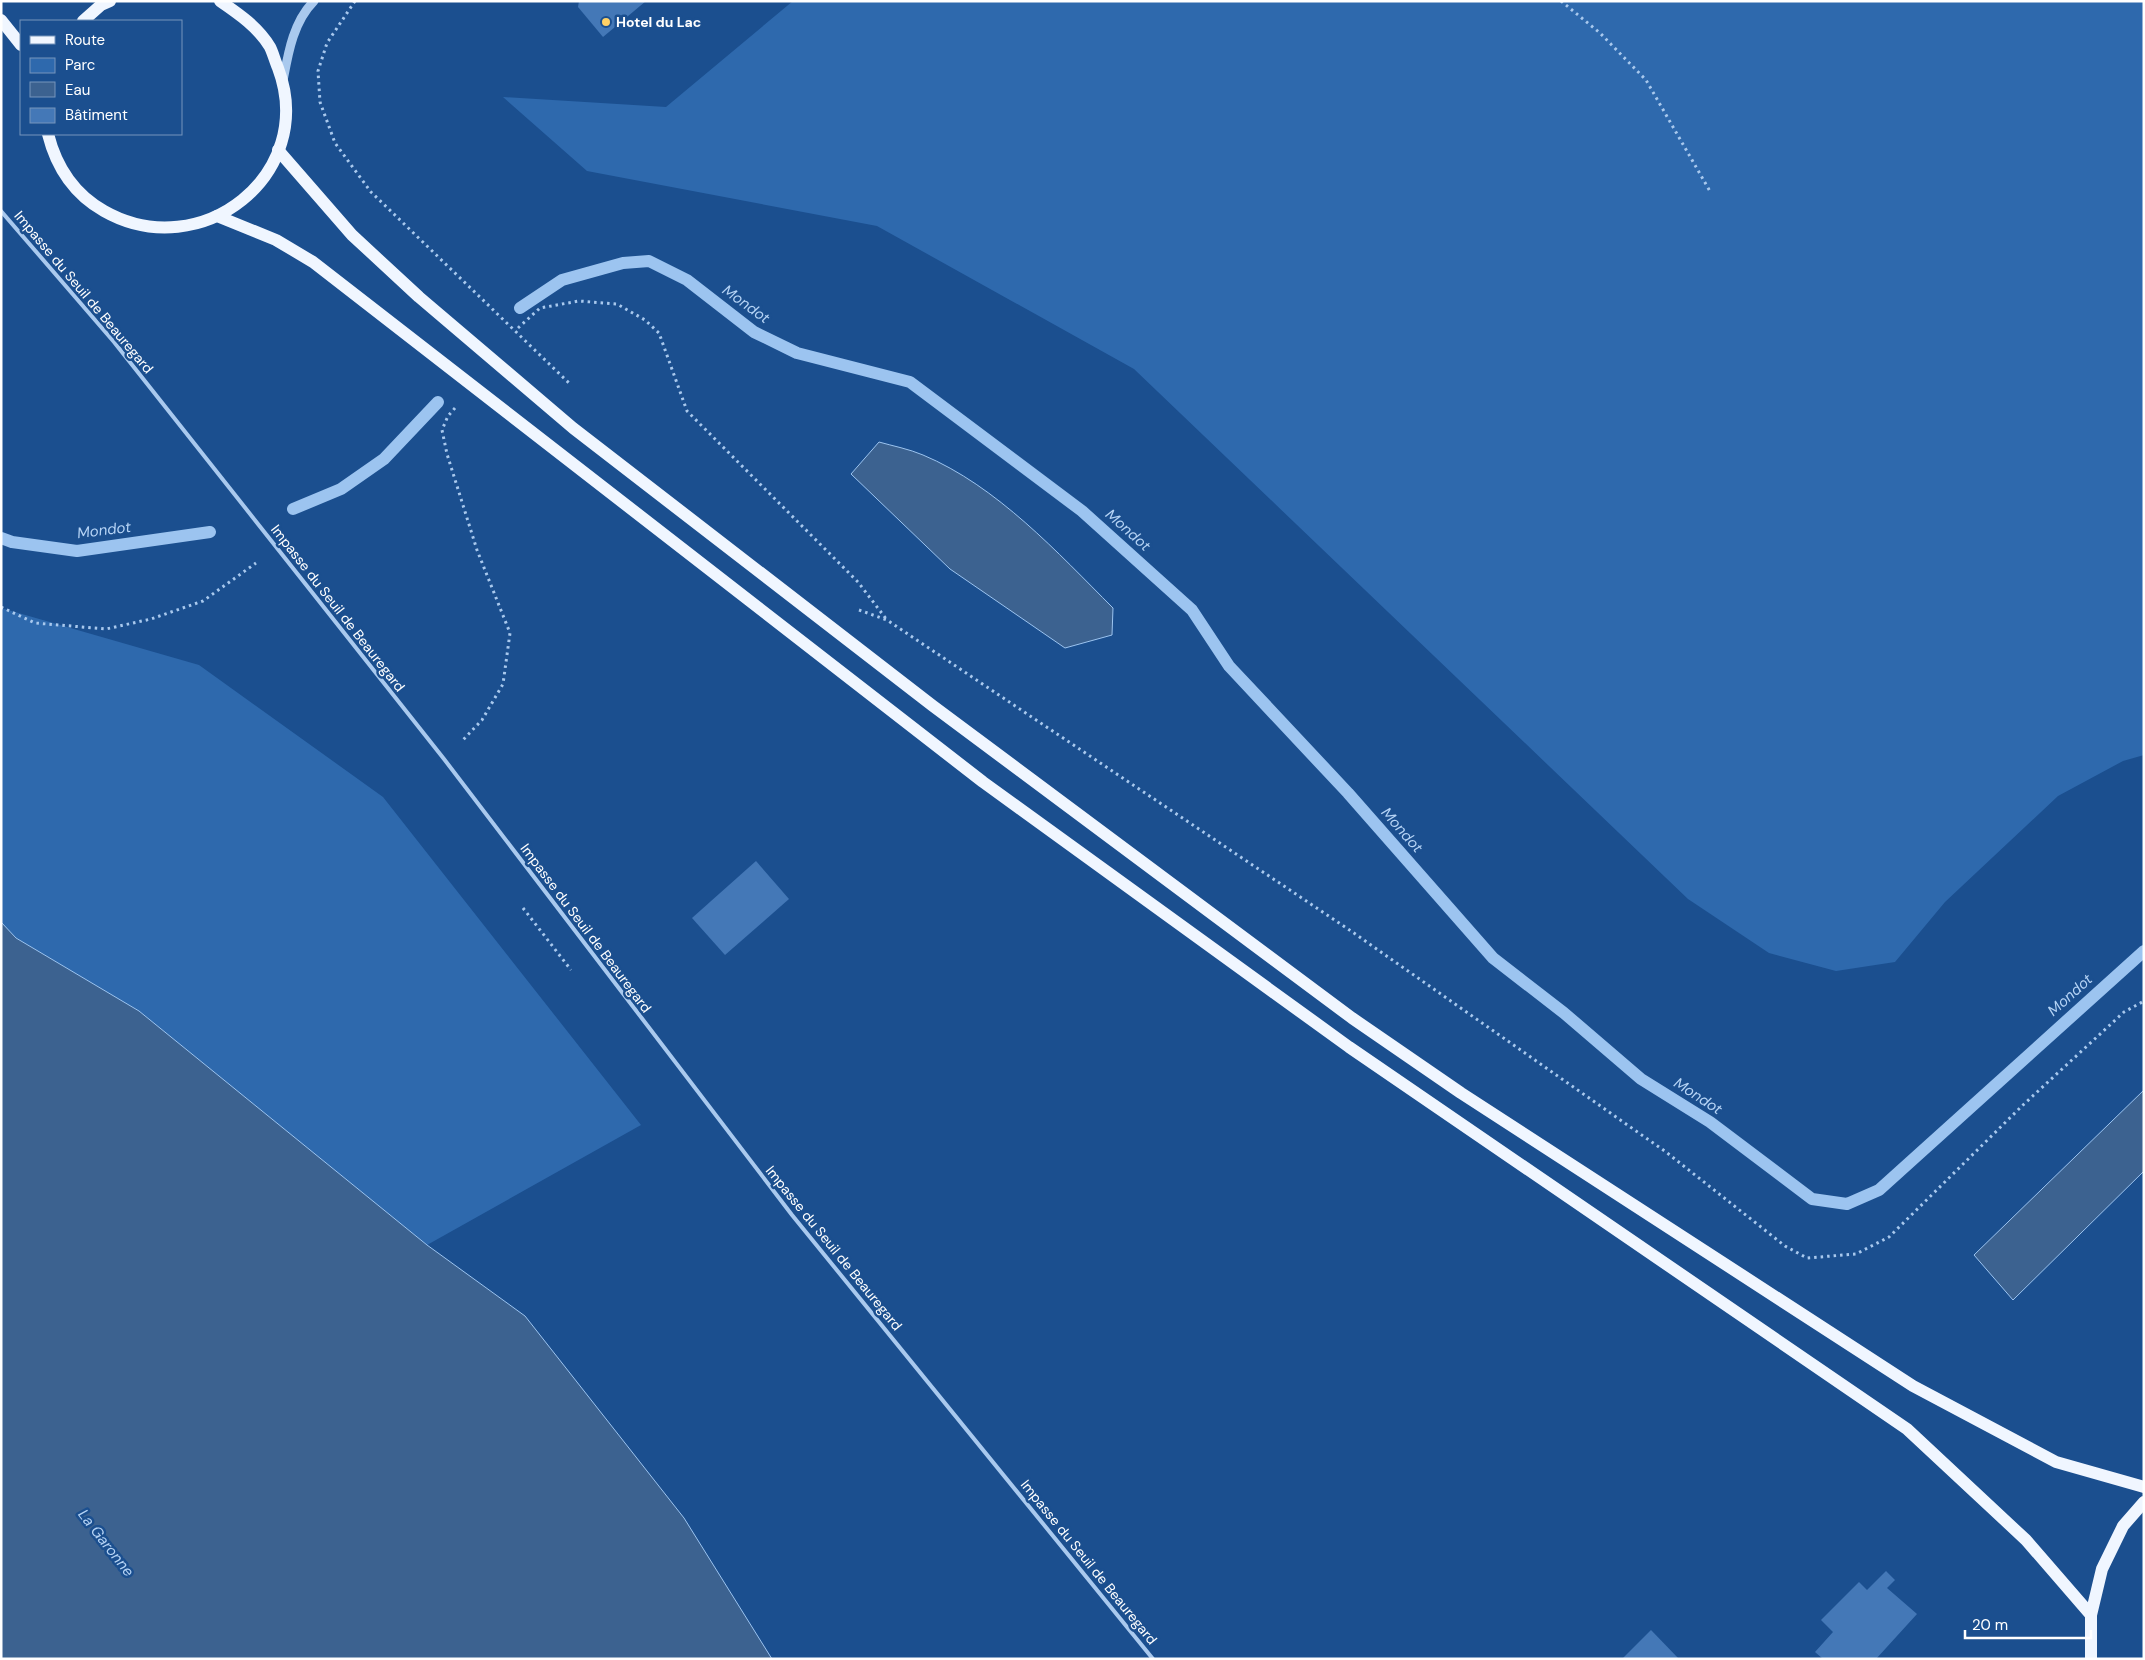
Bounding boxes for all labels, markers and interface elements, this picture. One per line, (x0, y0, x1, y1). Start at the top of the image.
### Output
place label: Hotel du Lac (616, 13, 701, 31)
marker: Hotel du Lac (600, 16, 612, 28)
legend (20, 20, 182, 135)
text: Route (65, 30, 105, 50)
text: Parc (65, 55, 95, 75)
text: Eau (65, 80, 90, 100)
text: Bâtiment (65, 105, 128, 125)
street label: Impasse du Seuil de Beauregard (11, 207, 157, 377)
water label: Mondot (718, 280, 774, 328)
water label: Mondot (1101, 504, 1155, 556)
water label: Mondot (76, 517, 132, 543)
street label: Impasse du Seuil de Beauregard (267, 521, 409, 695)
water label: Mondot (1377, 803, 1427, 857)
street label: Impasse du Seuil de Beauregard (516, 840, 656, 1016)
water label: Mondot (2043, 969, 2097, 1021)
water label: Mondot (1670, 1073, 1726, 1119)
street label: Impasse du Seuil de Beauregard (762, 1162, 906, 1334)
street label: Impasse du Seuil de Beauregard (1017, 1476, 1161, 1648)
water label: La Garonne (73, 1505, 139, 1581)
scale bar (1965, 1608, 2091, 1640)
text: 20 m (1972, 1615, 2008, 1635)

